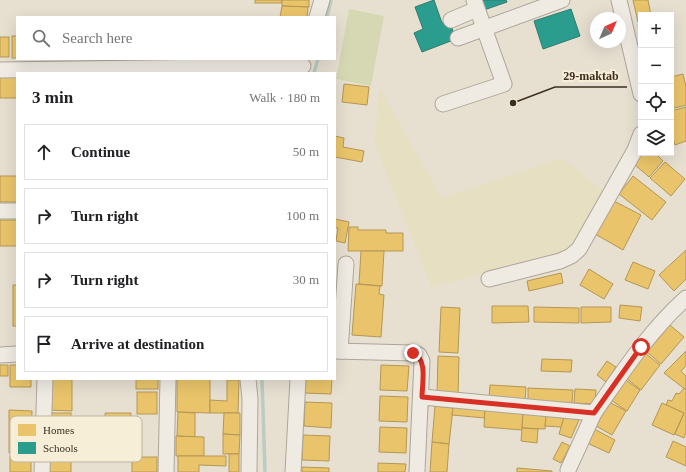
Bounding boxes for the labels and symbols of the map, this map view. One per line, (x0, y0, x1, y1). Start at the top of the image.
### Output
north arrow (590, 12, 626, 48)
callout: 29-maktab (555, 63, 627, 87)
text: 29-maktab (563, 69, 619, 83)
route start (632, 338, 650, 356)
route end (404, 344, 422, 362)
legend (10, 416, 142, 462)
text: Homes (43, 424, 74, 436)
text: Schools (43, 442, 78, 454)

